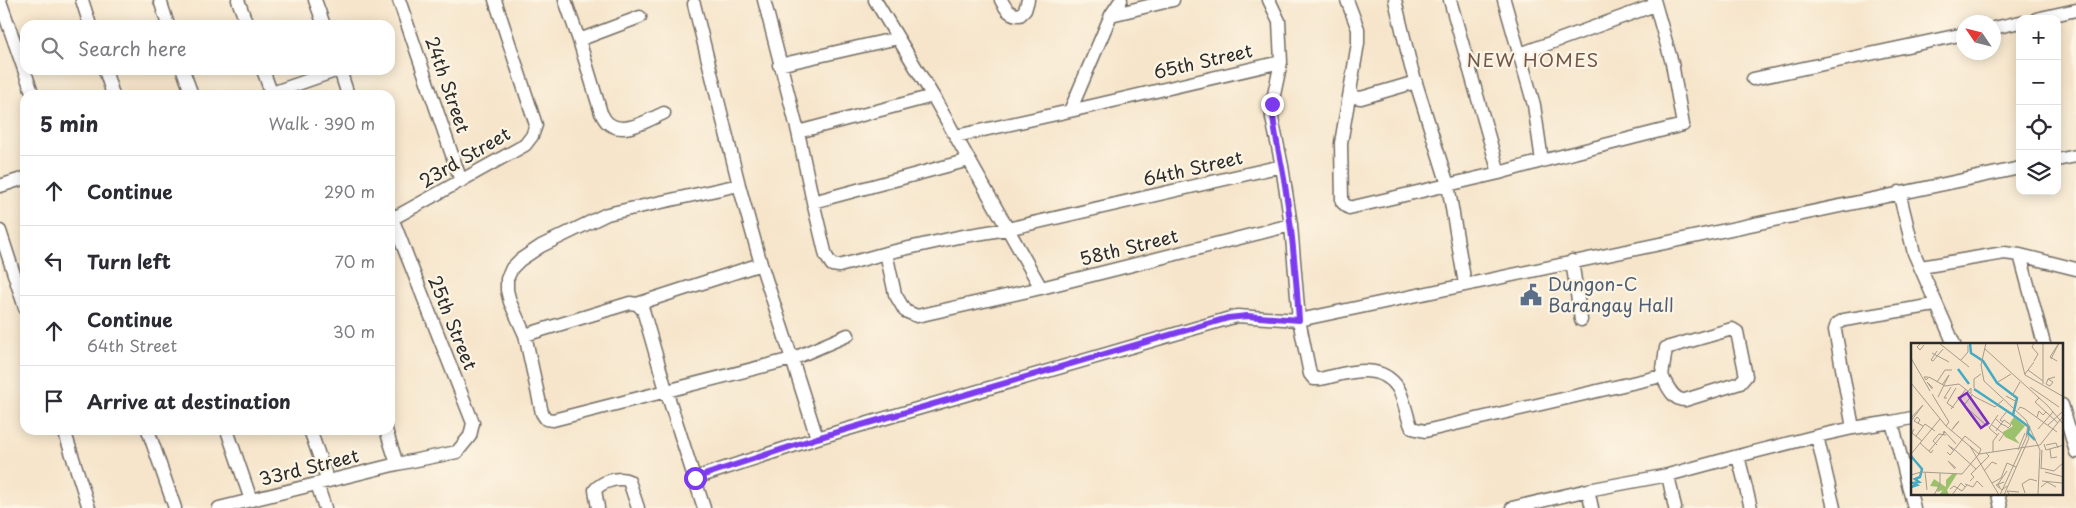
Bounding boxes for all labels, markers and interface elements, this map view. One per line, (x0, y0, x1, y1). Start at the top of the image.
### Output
north arrow (1956, 15, 2001, 60)
map controls (2016, 15, 2061, 195)
button: + (2016, 15, 2061, 60)
search box (20, 20, 395, 75)
street label: 24th Street (419, 33, 478, 136)
icon: search (38, 34, 66, 62)
text: Search here (78, 34, 187, 62)
street label: 65th Street (1151, 36, 1255, 85)
district label: NEW HOMES (1467, 45, 1599, 73)
button: − (2016, 60, 2061, 105)
route end (1261, 93, 1284, 116)
button: locate (2016, 105, 2061, 150)
text: 5 min (40, 107, 98, 139)
text: Walk · 390 m (269, 111, 375, 135)
street label: 23rd Street (414, 120, 515, 194)
street label: 64th Street (1140, 143, 1245, 192)
button: layers (2016, 150, 2061, 195)
icon: ahead (40, 177, 68, 205)
text: Continue (87, 177, 173, 205)
text: 290 m (324, 179, 375, 203)
street label: 58th Street (1077, 221, 1181, 272)
icon: left (40, 247, 68, 275)
text: Turn left (87, 247, 171, 275)
text: 70 m (335, 249, 375, 273)
place label: Dungon-C Barangay Hall (1548, 270, 1674, 318)
street label: 25th Street (422, 271, 485, 374)
public building icon: Dungon-C Barangay Hall (1518, 282, 1544, 308)
text: Continue (87, 305, 173, 333)
icon: ahead (40, 317, 68, 345)
text: 30 m (333, 319, 375, 343)
text: 64th Street (87, 333, 177, 357)
inset map (1911, 343, 2064, 496)
icon: arrive (40, 387, 68, 415)
text: Arrive at destination (87, 387, 291, 415)
street label: 33rd Street (256, 441, 361, 492)
route start (684, 467, 707, 490)

